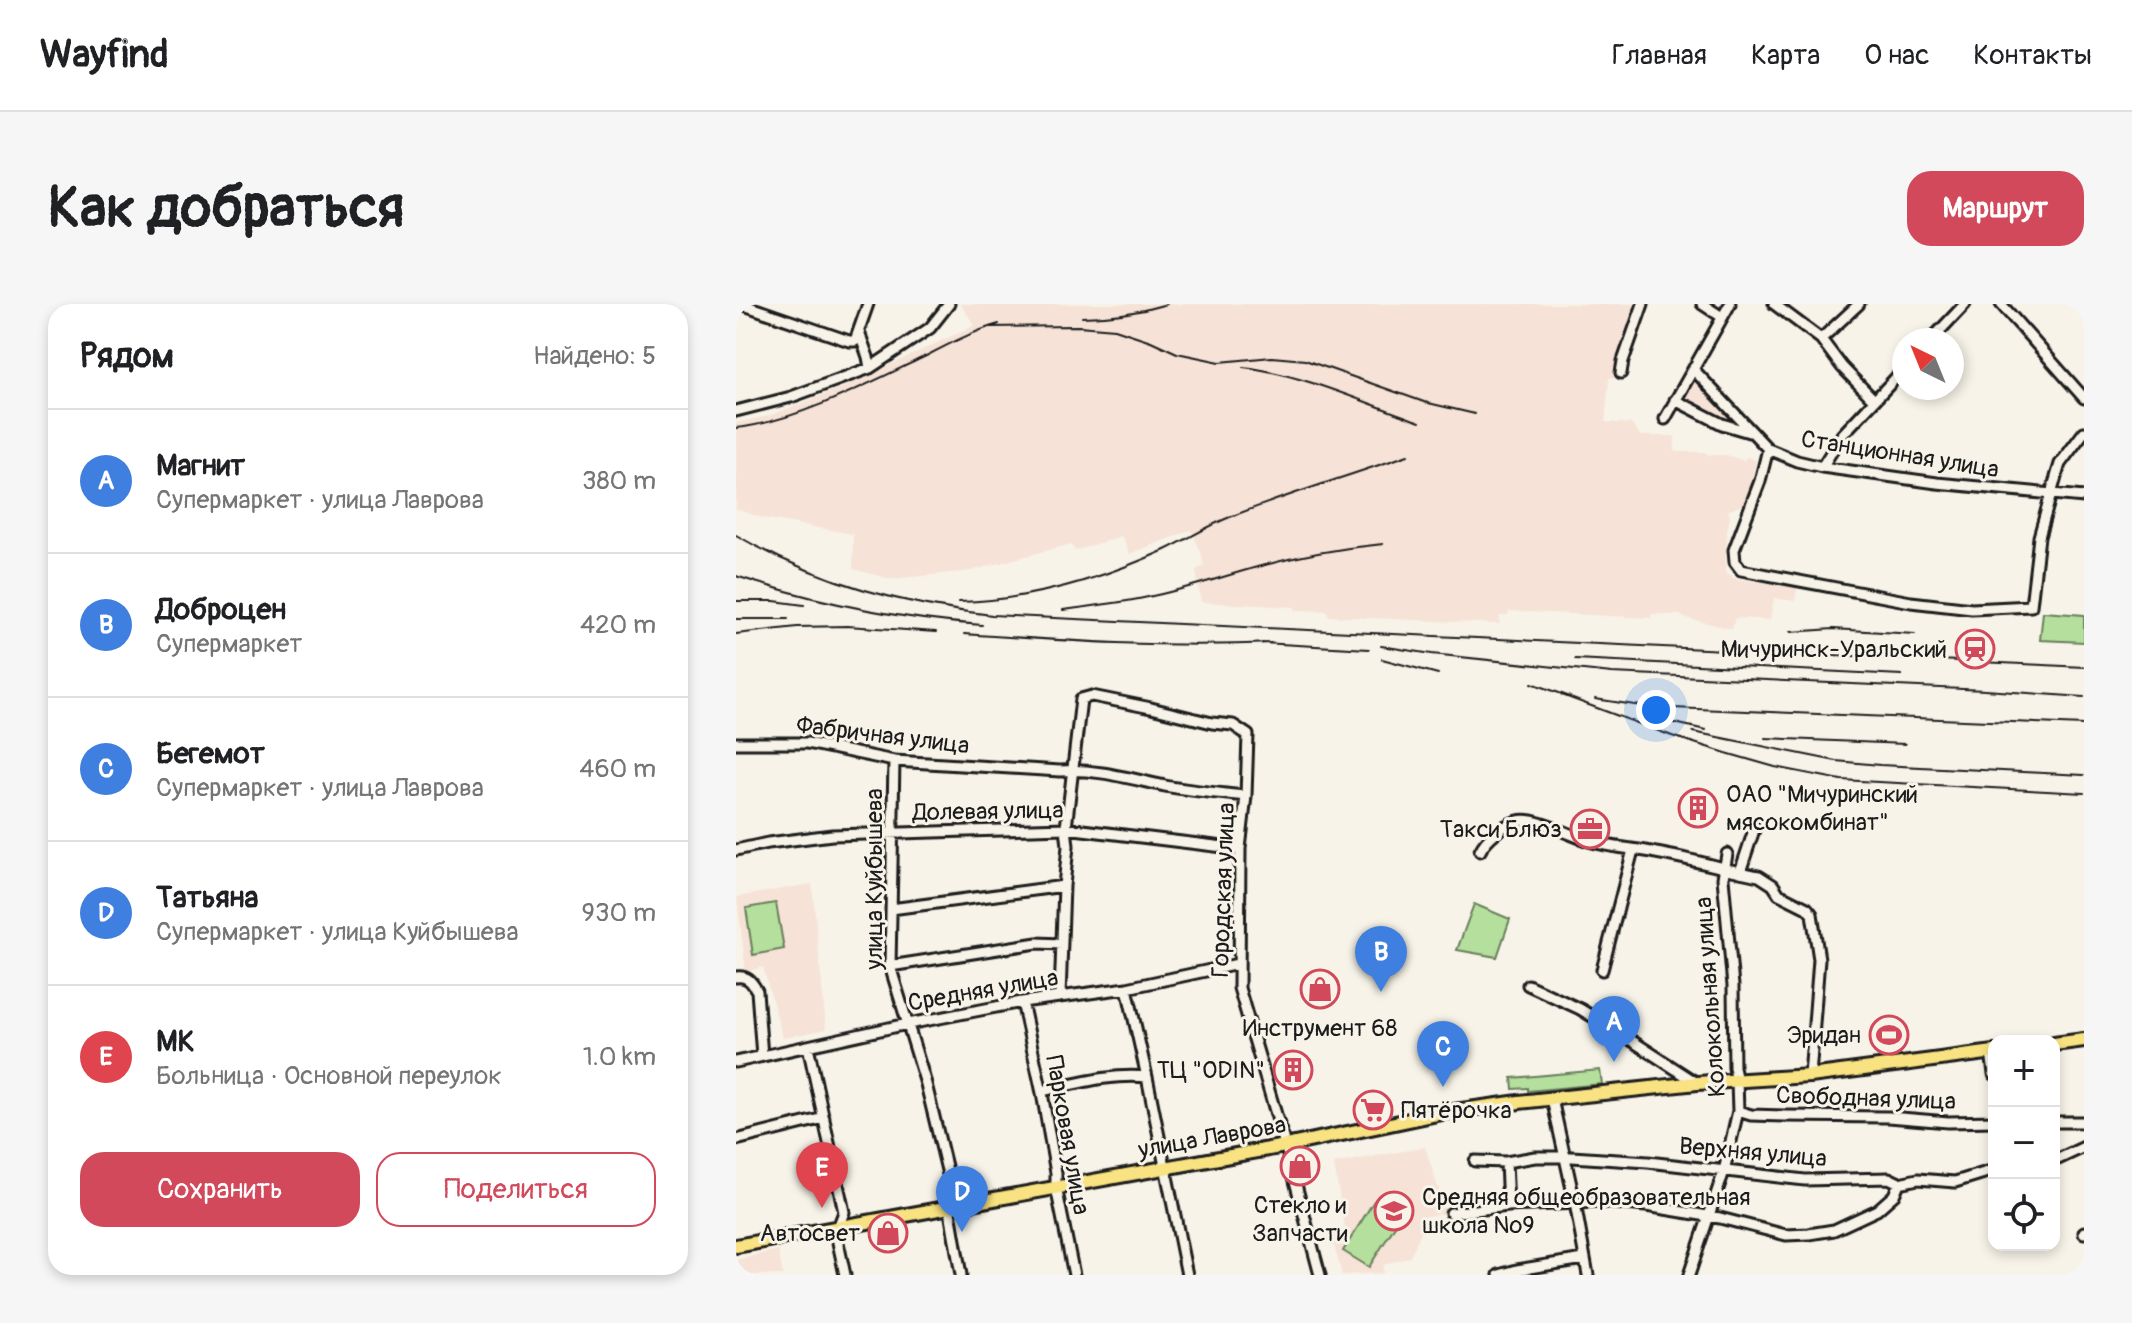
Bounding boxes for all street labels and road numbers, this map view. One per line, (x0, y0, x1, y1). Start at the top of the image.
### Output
street label: Станционная улица (1799, 425, 2001, 484)
street label: Фабричная улица (795, 711, 971, 760)
street label: улица Куйбышева (860, 788, 889, 971)
street label: Долевая улица (911, 796, 1064, 827)
street label: Городская улица (1206, 802, 1241, 978)
street label: Колокольная улица (1689, 896, 1732, 1098)
street label: Средняя улица (906, 963, 1060, 1018)
street label: Парковая улица (1039, 1053, 1096, 1217)
street label: Свободная улица (1776, 1081, 1956, 1116)
street label: улица Лаврова (1135, 1110, 1288, 1165)
street label: Верхняя улица (1678, 1132, 1828, 1173)

